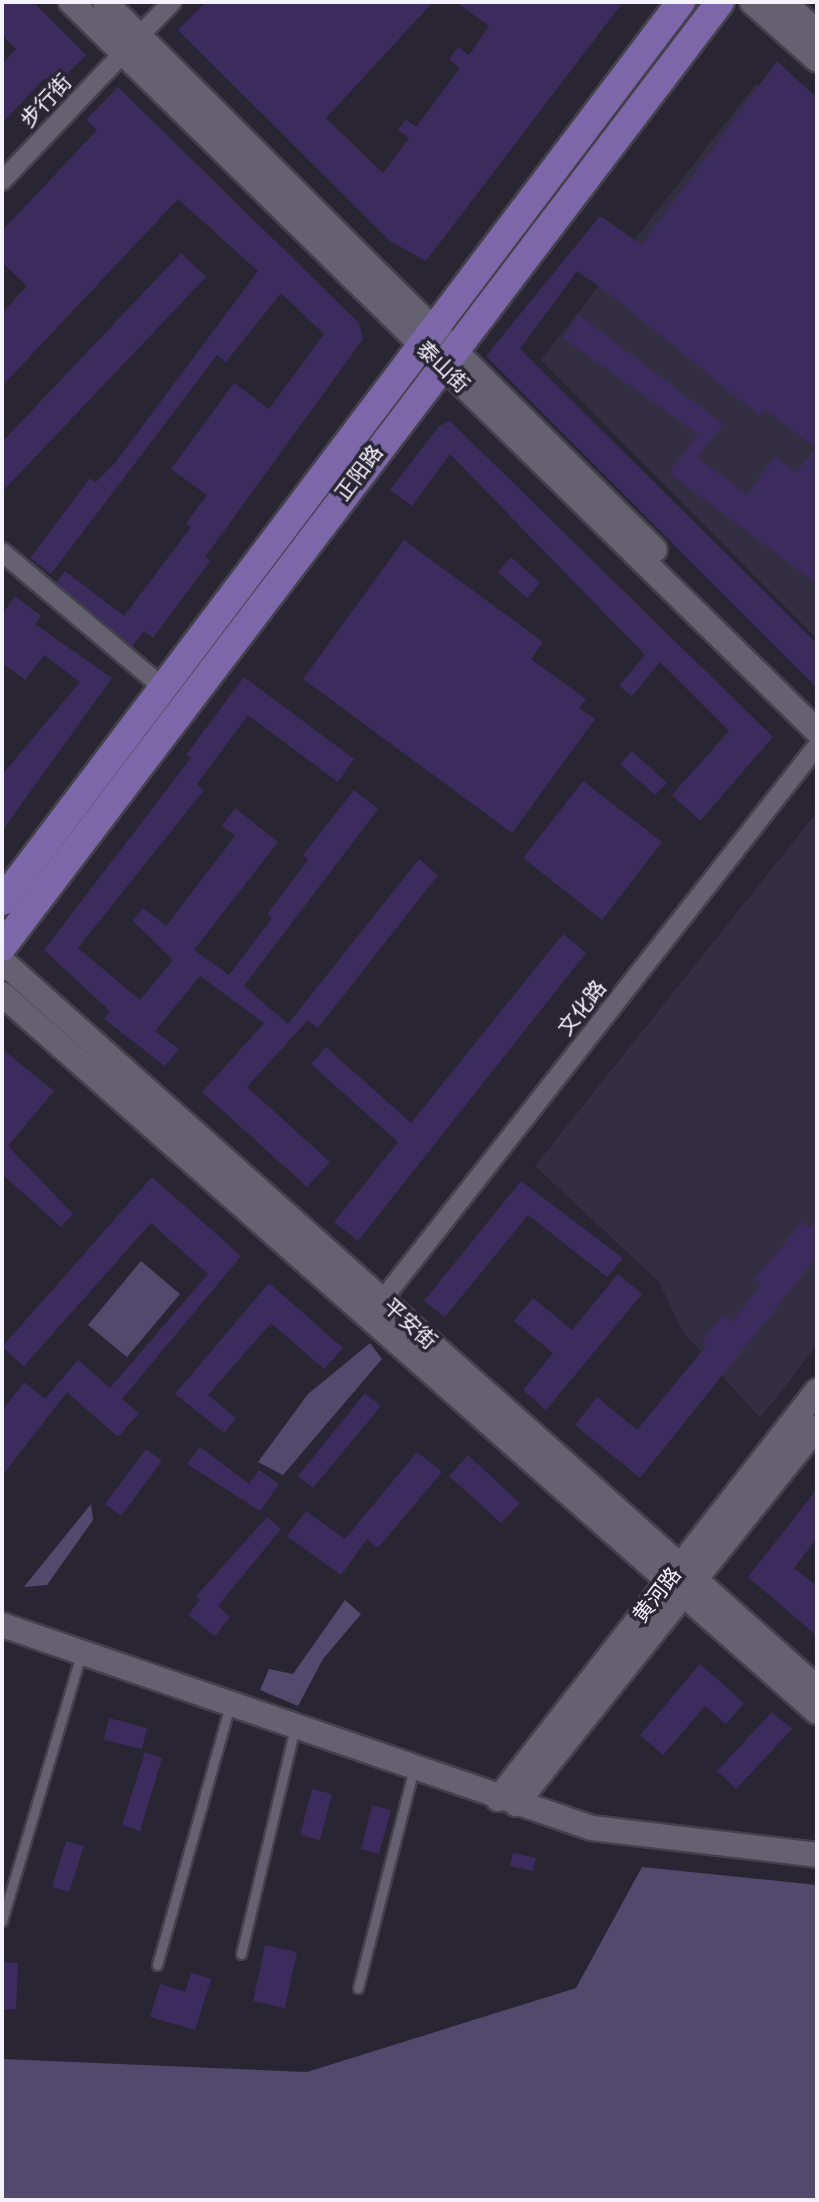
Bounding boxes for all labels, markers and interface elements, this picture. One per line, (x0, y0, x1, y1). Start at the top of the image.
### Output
street label: 步行街 (15, 69, 77, 133)
street label: 泰山街 (412, 336, 474, 398)
street label: 正阳路 (330, 440, 388, 506)
street label: 文化路 (553, 975, 611, 1041)
street label: 平安街 (378, 1294, 442, 1354)
street label: 黄河路 (628, 1562, 686, 1628)

